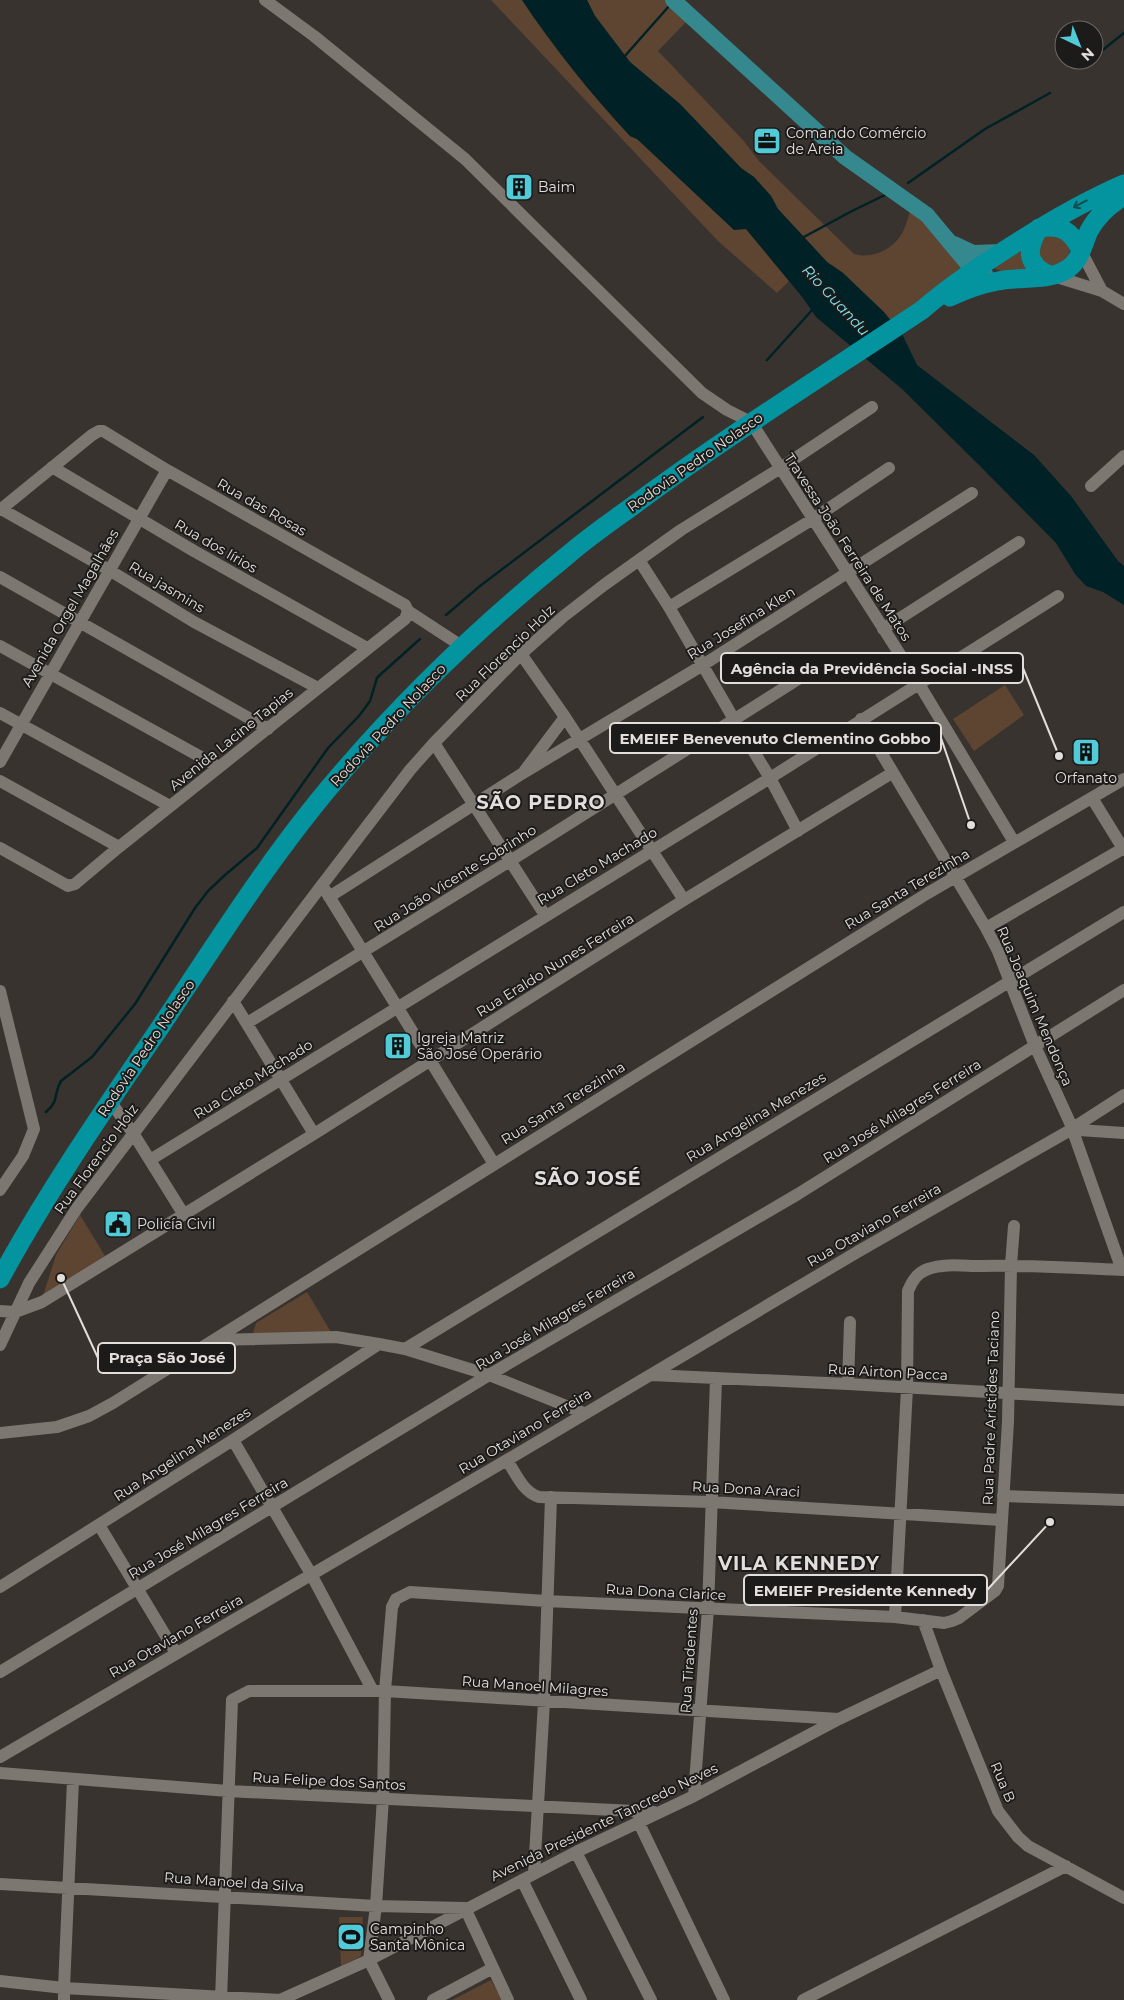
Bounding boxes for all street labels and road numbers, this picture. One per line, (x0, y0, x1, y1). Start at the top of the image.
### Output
street label: Rodovia Pedro Nolasco (624, 408, 766, 516)
street label: Travessa João Ferreira de Matos (780, 450, 916, 644)
street label: Rua das Rosas (214, 474, 310, 540)
street label: Rua dos lírios (171, 515, 261, 577)
street label: Avenida Orgel Magalhães (17, 526, 123, 690)
street label: Rua jasmins (126, 557, 208, 617)
street label: Rua Josefina Klen (684, 582, 798, 664)
street label: Rua Florencio Holz (452, 601, 558, 705)
street label: Rodovia Pedro Nolasco (326, 660, 450, 790)
street label: Avenida Lacine Tapias (165, 683, 297, 794)
street label: Rua João Vicente Sobrinho (370, 820, 540, 936)
street label: Rua Cleto Machado (534, 823, 660, 909)
street label: Rua Santa Terezinha (841, 845, 973, 933)
street label: Rua Eraldo Nunes Ferreira (473, 909, 637, 1021)
street label: Rua Joaquim Mendonça (993, 923, 1077, 1089)
street label: Rodovia Pedro Nolasco (93, 976, 199, 1120)
street label: Rua Cleto Machado (190, 1035, 316, 1123)
street label: Rua José Milagres Ferreira (820, 1055, 984, 1167)
street label: Rua Santa Terezinha (498, 1058, 628, 1148)
street label: Rua Angelina Menezes (683, 1068, 829, 1166)
street label: Rua Florencio Holz (50, 1101, 142, 1217)
street label: Rua Otaviano Ferreira (804, 1179, 944, 1271)
street label: Rua José Milagres Ferreira (472, 1264, 638, 1374)
street label: Rua Padre Arístides Taciano (979, 1310, 1003, 1506)
street label: Rua Airton Pacca (827, 1360, 949, 1384)
street label: Rua Otaviano Ferreira (455, 1384, 595, 1478)
street label: Rua Angelina Menezes (110, 1403, 254, 1505)
street label: Rua José Milagres Ferreira (125, 1473, 291, 1583)
street label: Rua Dona Araci (692, 1477, 800, 1501)
street label: Rua Dona Clarice (605, 1580, 727, 1604)
street label: Rua Otaviano Ferreira (106, 1590, 246, 1682)
street label: Rua Tiradentes (676, 1608, 702, 1714)
street label: Rua Manoel Milagres (461, 1672, 609, 1700)
street label: Avenida Presidente Tancredo Neves (487, 1759, 721, 1885)
street label: Rua B (987, 1759, 1019, 1805)
street label: Rua Felipe dos Santos (252, 1768, 406, 1794)
street label: Rua Manoel da Silva (163, 1868, 305, 1896)

